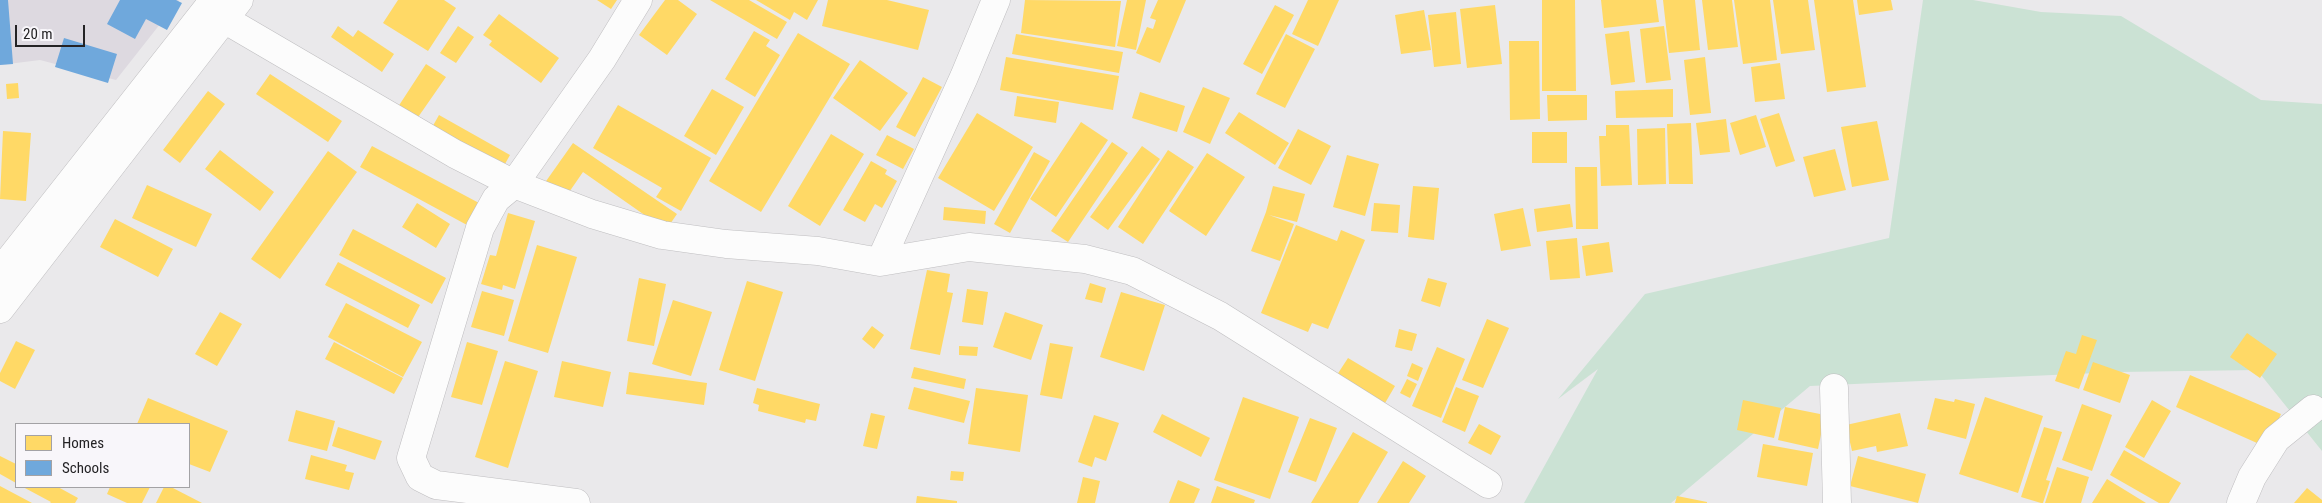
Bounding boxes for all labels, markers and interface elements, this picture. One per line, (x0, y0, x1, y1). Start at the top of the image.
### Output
scale bar (18, 15, 88, 47)
text: 20 m (23, 25, 53, 43)
legend (15, 423, 190, 488)
text: Homes (62, 434, 104, 452)
text: Schools (62, 459, 109, 477)

